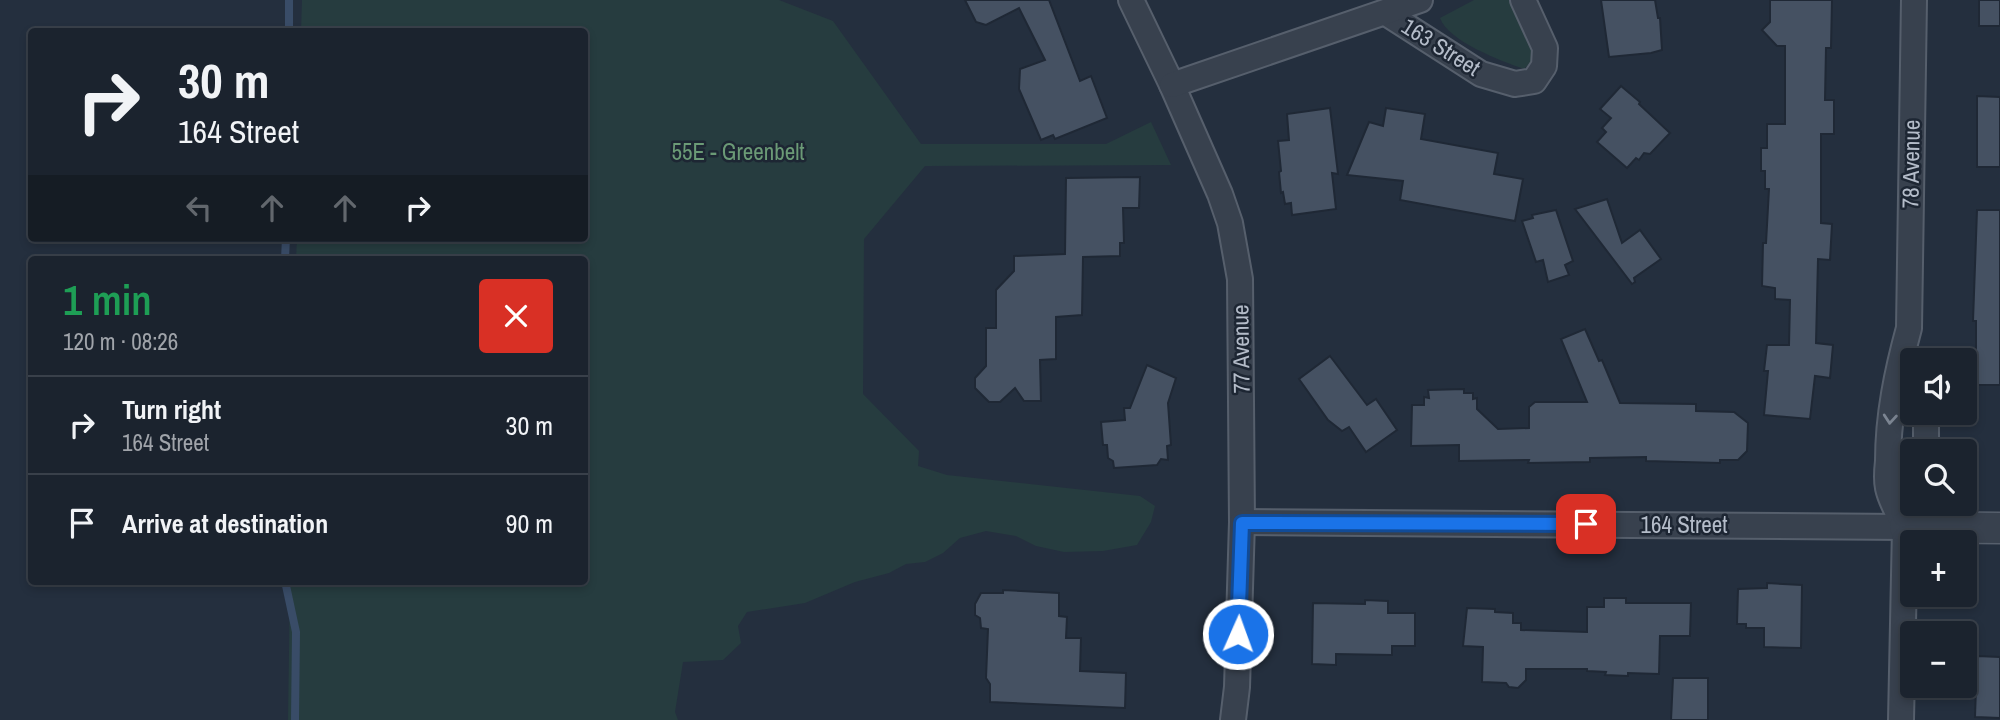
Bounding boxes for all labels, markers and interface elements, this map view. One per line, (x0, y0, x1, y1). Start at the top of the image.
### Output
street label: 163 Street (1396, 10, 1486, 83)
text: 30 m (178, 47, 270, 113)
icon: right (63, 56, 154, 147)
text: 164 Street (178, 110, 299, 153)
street label: 78 Avenue (1894, 119, 1927, 209)
park label: 55E - Greenbelt (671, 136, 805, 167)
icon: left (180, 189, 218, 227)
icon: ahead (253, 189, 291, 227)
icon: ahead (326, 189, 364, 227)
icon: right (399, 189, 437, 227)
text: 1 min (63, 272, 152, 328)
button: close (479, 279, 553, 353)
street label: 77 Avenue (1224, 304, 1257, 394)
text: 120 m · 08:26 (63, 326, 178, 357)
map controls (1900, 348, 1977, 698)
button: sound (1900, 348, 1977, 425)
text: Turn right (122, 392, 221, 427)
icon: right (63, 406, 101, 444)
text: 30 m (506, 408, 553, 443)
one-way arrow (1883, 414, 1898, 425)
text: 164 Street (122, 427, 209, 458)
button: search (1900, 439, 1977, 516)
pin (1556, 494, 1616, 554)
icon: arrive (63, 504, 101, 542)
icon: arrive (1567, 505, 1605, 543)
text: Arrive at destination (122, 506, 328, 541)
text: 90 m (506, 506, 553, 541)
street label: 164 Street (1640, 509, 1728, 540)
button: + (1900, 530, 1977, 607)
position arrow (1201, 597, 1275, 671)
button: − (1900, 621, 1977, 698)

